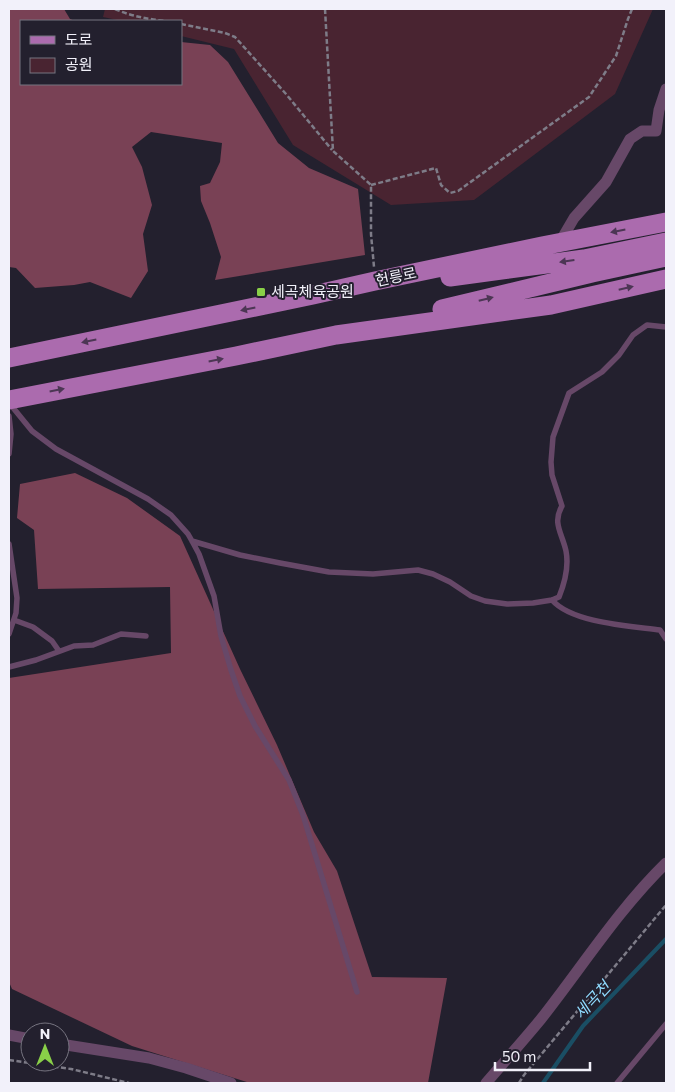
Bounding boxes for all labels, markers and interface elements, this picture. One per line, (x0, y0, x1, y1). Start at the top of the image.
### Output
legend (20, 20, 182, 85)
text: 도로 (65, 30, 93, 48)
text: 공원 (65, 55, 93, 73)
one-way arrow (610, 228, 626, 236)
one-way arrow (559, 257, 575, 265)
street label: 헌릉로 (374, 263, 418, 289)
place label: 세곡체육공원 (271, 282, 354, 300)
one-way arrow (619, 284, 634, 292)
marker: 세곡체육공원 (255, 286, 267, 298)
one-way arrow (478, 295, 493, 303)
one-way arrow (239, 305, 255, 313)
one-way arrow (80, 338, 96, 346)
one-way arrow (209, 355, 225, 363)
one-way arrow (49, 386, 65, 394)
water label: 세곡천 (570, 975, 615, 1022)
north arrow (20, 1022, 70, 1072)
text: N (40, 1025, 50, 1042)
scale bar (495, 1040, 590, 1072)
text: 50 m (502, 1047, 536, 1065)

